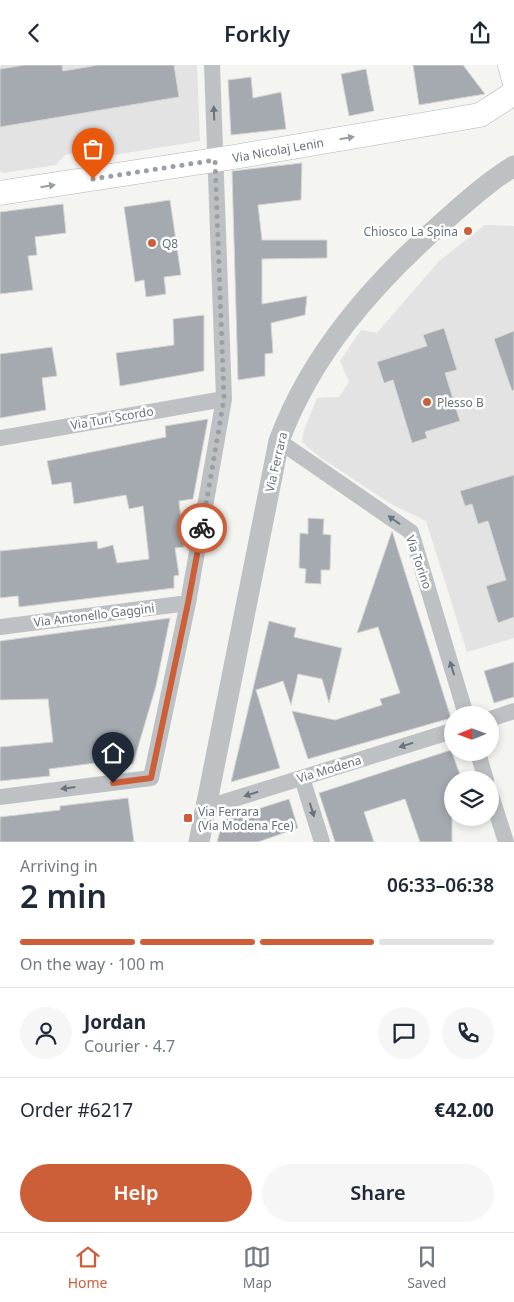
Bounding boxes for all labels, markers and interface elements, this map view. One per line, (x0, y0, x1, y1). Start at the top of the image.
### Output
text: Forkly (224, 18, 290, 48)
icon: back (20, 19, 48, 47)
icon: share (466, 19, 494, 47)
one-way arrow (209, 104, 217, 120)
pin (72, 128, 114, 179)
street label: Via Nicolaj Lenin (231, 134, 325, 166)
one-way arrow (339, 134, 355, 142)
icon: bag (79, 135, 107, 163)
one-way arrow (41, 182, 57, 190)
place label: Chiosco La Spina (363, 223, 458, 240)
marker: Chiosco La Spina (462, 225, 474, 237)
place label: Q8 (162, 235, 178, 252)
marker: Q8 (146, 237, 158, 249)
place label: Plesso B (437, 394, 484, 411)
marker: Plesso B (421, 396, 433, 408)
street label: Via Turi Scordo (69, 402, 155, 434)
street label: Via Ferrara (261, 430, 291, 494)
courier (177, 503, 227, 553)
icon: bike (188, 514, 216, 542)
one-way arrow (388, 516, 401, 525)
street label: Via Torino (402, 533, 436, 591)
street label: Via Antonello Gaggini (33, 599, 155, 631)
one-way arrow (448, 661, 456, 676)
north arrow (444, 706, 499, 761)
map controls (444, 706, 499, 826)
pin (92, 732, 134, 783)
icon: home (99, 739, 127, 767)
one-way arrow (398, 742, 413, 750)
street label: Via Modena (295, 751, 363, 787)
button: layers (444, 771, 499, 826)
one-way arrow (60, 784, 76, 792)
one-way arrow (243, 790, 258, 798)
place label: Via Ferrara (Via Modena Fce) (198, 803, 294, 834)
one-way arrow (308, 803, 316, 818)
marker: Via Ferrara (Via Modena Fce) (182, 812, 194, 824)
text: Arriving in (20, 855, 98, 877)
text: 06:33–06:38 (387, 872, 494, 898)
text: 2 min (20, 874, 107, 917)
text: On the way · 100 m (20, 953, 164, 975)
button: person (20, 1007, 72, 1059)
button: chat (378, 1007, 430, 1059)
button: phone (442, 1007, 494, 1059)
text: Jordan (84, 1009, 146, 1035)
text: Courier · 4.7 (84, 1035, 175, 1057)
text: Order #6217 (20, 1097, 133, 1123)
text: €42.00 (434, 1097, 494, 1123)
button: Help (20, 1164, 252, 1222)
button: Share (262, 1164, 494, 1222)
tab: Home (68, 1243, 107, 1292)
tab: Map (243, 1243, 272, 1292)
tab: Saved (407, 1243, 446, 1292)

